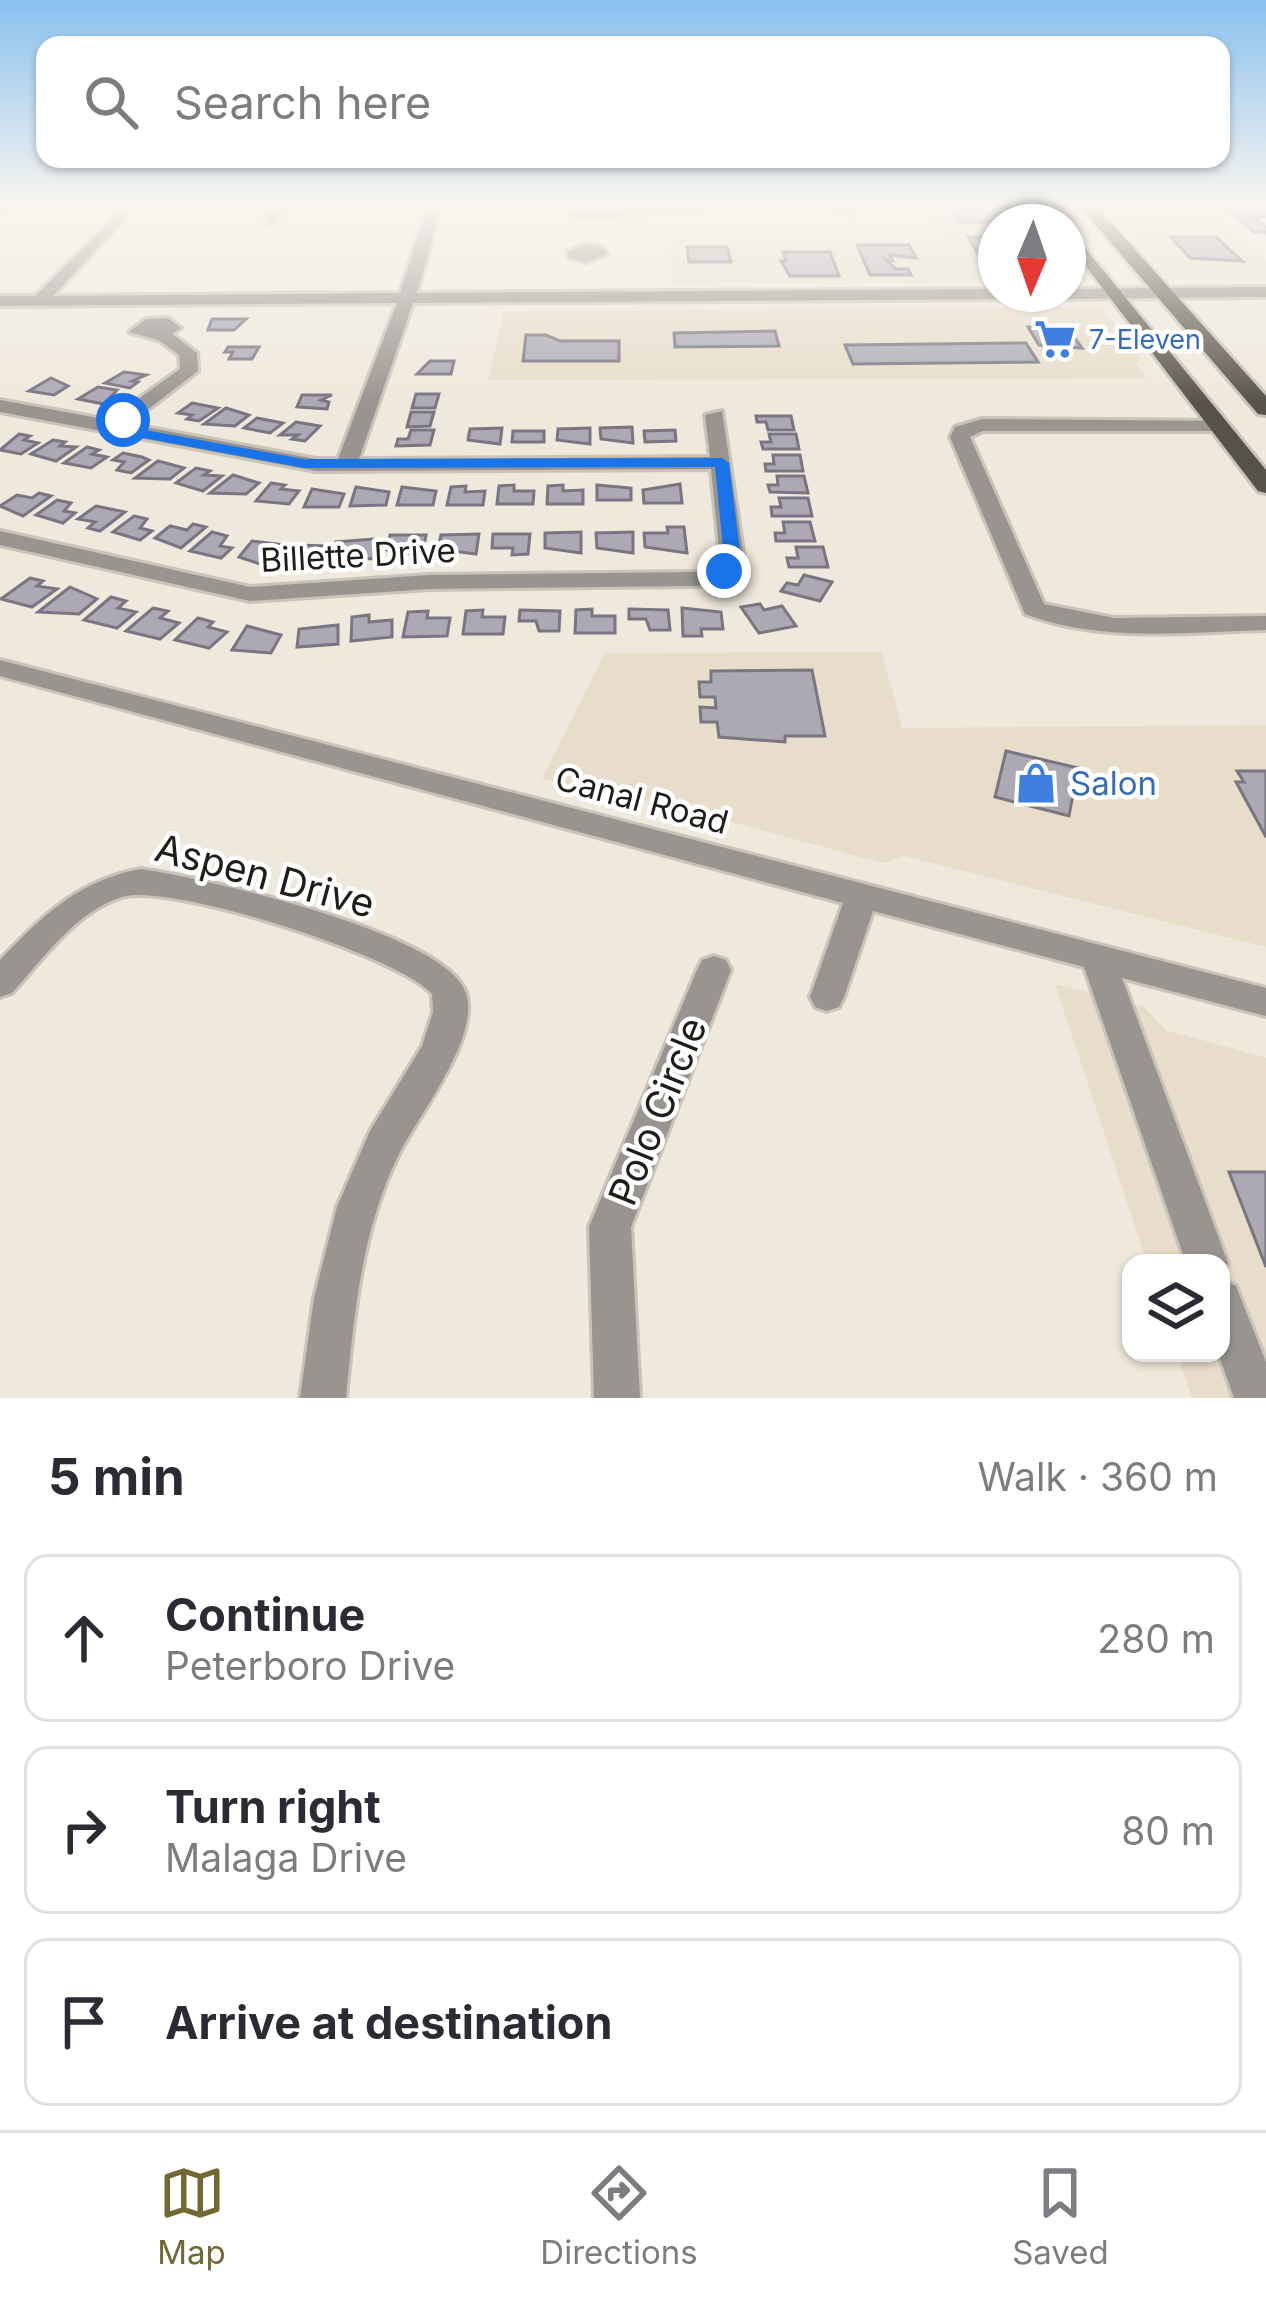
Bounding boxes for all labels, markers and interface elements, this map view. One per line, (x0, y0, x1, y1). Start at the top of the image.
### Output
search box (36, 36, 1230, 168)
icon: search (78, 69, 144, 135)
text: Search here (174, 75, 431, 130)
north arrow (978, 204, 1086, 312)
supermarket icon: 7-Eleven (1032, 316, 1078, 362)
place label: 7-Eleven (1089, 323, 1201, 356)
route start (96, 393, 150, 447)
street label: Billette Drive (259, 530, 457, 580)
route end (697, 544, 751, 598)
street label: Canal Road (551, 758, 733, 842)
shop icon: Salon (1013, 760, 1059, 806)
place label: Salon (1070, 763, 1157, 803)
street label: Aspen Drive (150, 823, 380, 927)
street label: Polo Circle (598, 1010, 716, 1212)
map controls (1122, 1254, 1230, 1362)
button: layers (1122, 1254, 1230, 1362)
text: 5 min (48, 1446, 185, 1507)
text: Walk · 360 m (978, 1453, 1218, 1500)
text: Continue (165, 1587, 365, 1642)
icon: ahead (51, 1605, 117, 1671)
text: 280 m (1097, 1615, 1215, 1662)
text: Peterboro Drive (165, 1642, 455, 1689)
text: Turn right (165, 1779, 381, 1834)
icon: right (51, 1797, 117, 1863)
text: 80 m (1121, 1807, 1215, 1854)
text: Malaga Drive (165, 1834, 407, 1881)
icon: arrive (51, 1989, 117, 2055)
text: Arrive at destination (165, 1995, 612, 2050)
tab: Map (157, 2160, 226, 2272)
tab: Directions (540, 2160, 698, 2272)
tab: Saved (1012, 2160, 1109, 2272)

